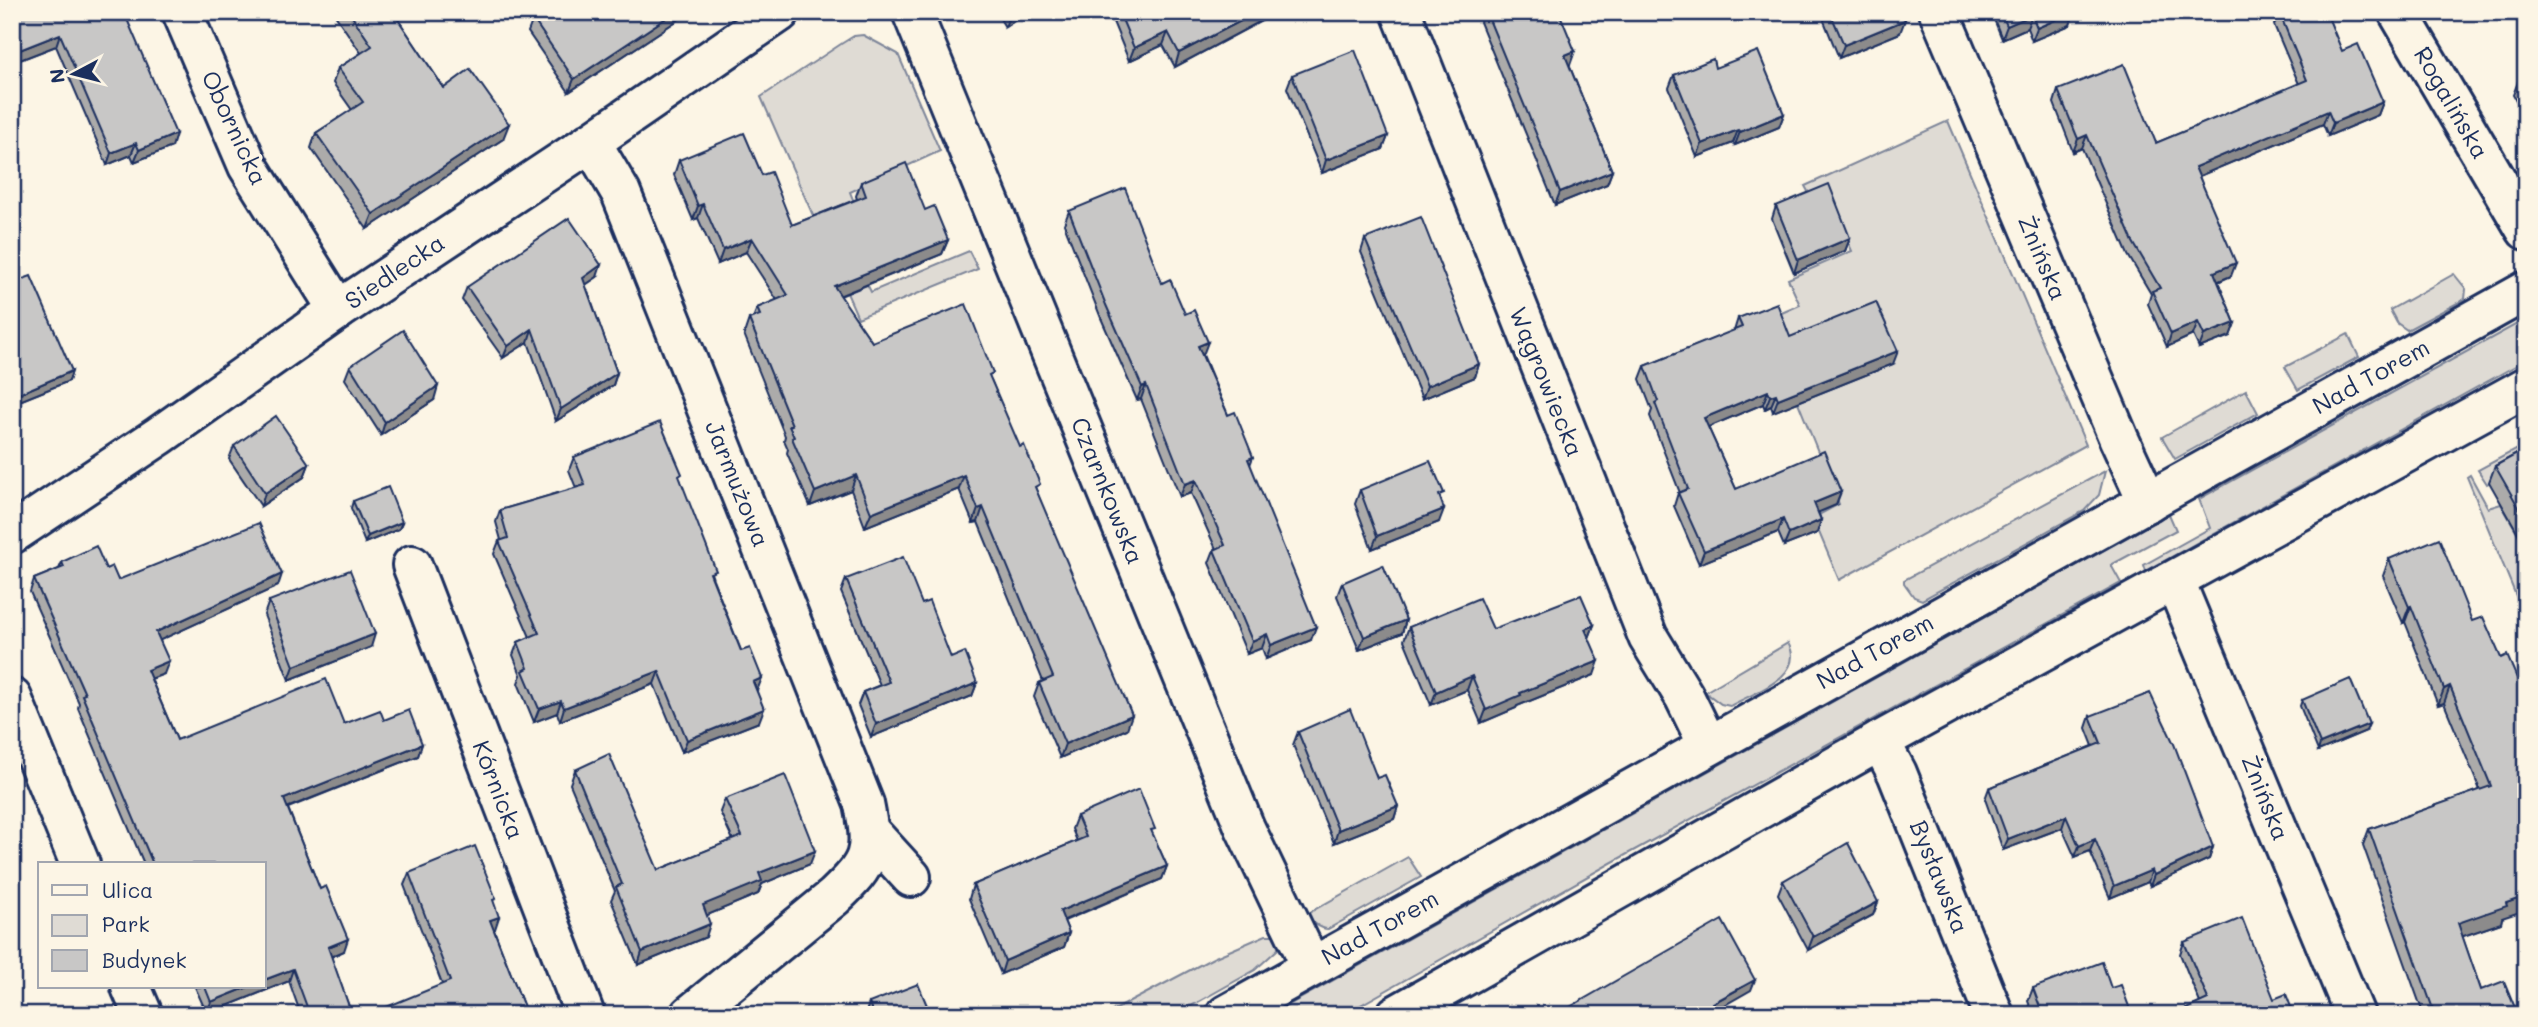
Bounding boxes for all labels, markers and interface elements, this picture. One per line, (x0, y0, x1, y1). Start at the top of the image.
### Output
north arrow (38, 38, 108, 108)
street label: Rogalińska (2408, 41, 2497, 164)
street label: Obornicka (195, 65, 275, 190)
text: N (43, 67, 70, 85)
street label: Żnińska (2012, 210, 2075, 305)
street label: Siedlecka (338, 226, 450, 315)
street label: Wągrowiecka (1503, 302, 1592, 461)
street label: Nad Torem (2306, 331, 2434, 421)
street label: Czarnkowska (1065, 412, 1152, 568)
street label: Jarmużowa (699, 416, 778, 551)
street label: Nad Torem (1810, 606, 1938, 696)
street label: Kórnicka (466, 736, 532, 843)
street label: Żnińska (2235, 750, 2298, 845)
street label: Bysławska (1904, 815, 1977, 938)
legend (38, 862, 266, 988)
text: Ulica (102, 876, 153, 903)
street label: Nad Torem (1315, 882, 1443, 972)
text: Park (102, 910, 150, 937)
text: Budynek (102, 946, 187, 973)

